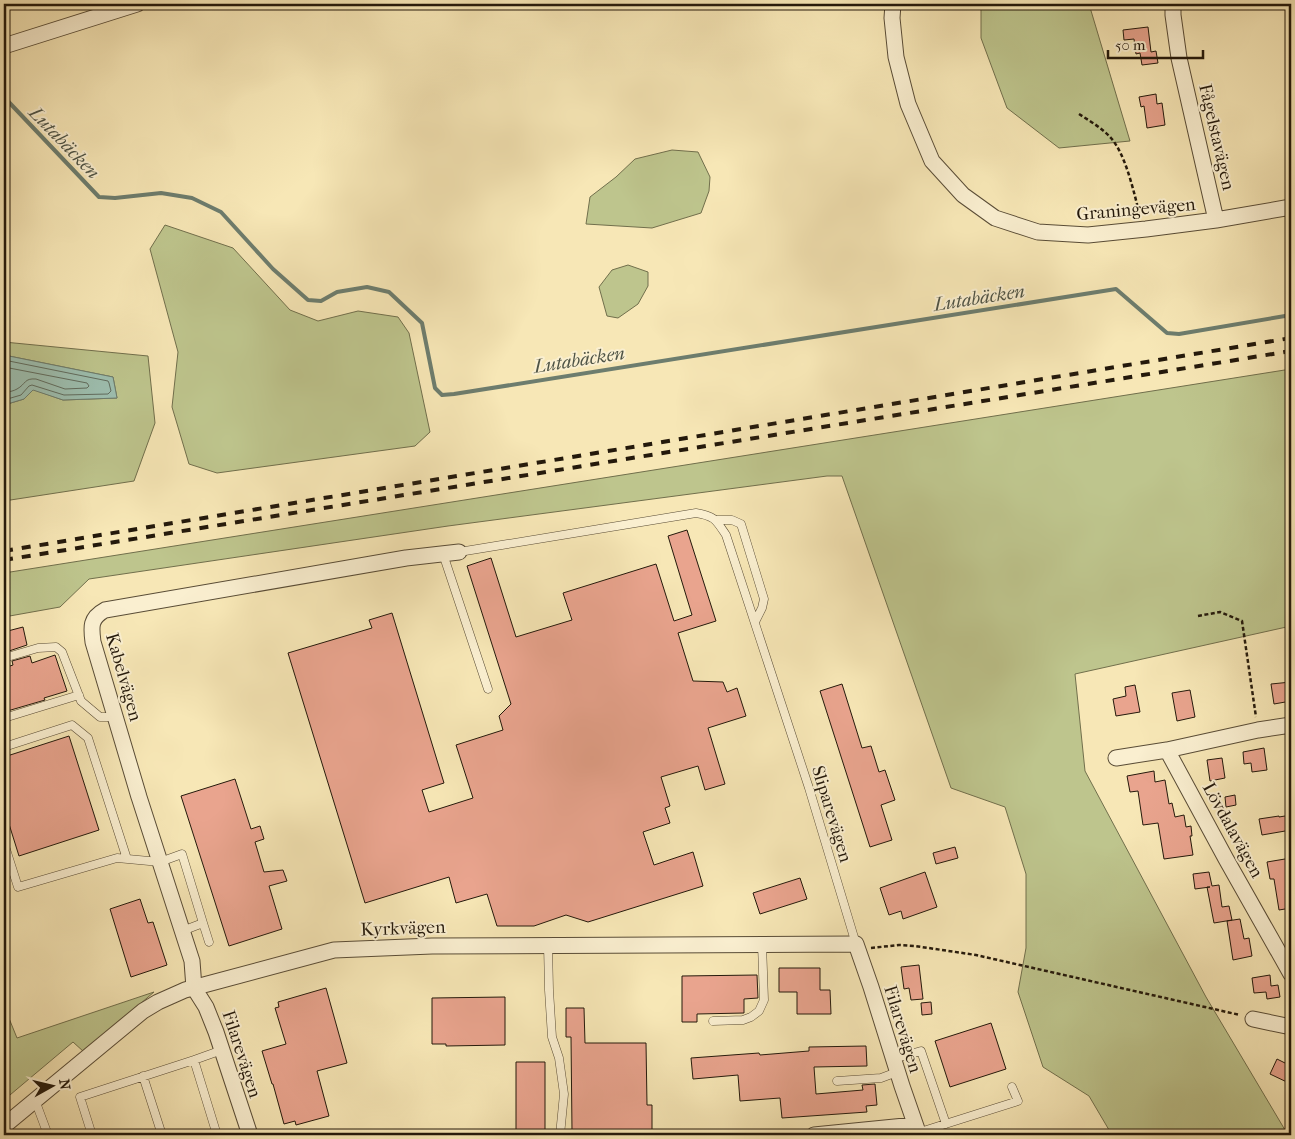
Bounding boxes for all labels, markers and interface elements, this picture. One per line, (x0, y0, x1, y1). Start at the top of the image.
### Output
scale bar (1108, 28, 1202, 60)
text: 50 m (1115, 36, 1146, 54)
street label: Fågelstavägen (1194, 82, 1239, 193)
water label: Lutabäcken (23, 101, 104, 183)
street label: Graningevägen (1076, 194, 1197, 225)
water label: Lutabäcken (930, 280, 1026, 316)
water label: Lutabäcken (530, 342, 626, 378)
street label: Kabelvägen (101, 631, 146, 724)
street label: Sliparevägen (807, 763, 856, 866)
street label: Lövdalavägen (1198, 779, 1268, 882)
street label: Kyrkvägen (360, 917, 446, 940)
street label: Filarevägen (879, 983, 926, 1076)
street label: Filarevägen (218, 1008, 266, 1101)
north arrow (28, 1062, 78, 1112)
text: N (55, 1078, 74, 1091)

